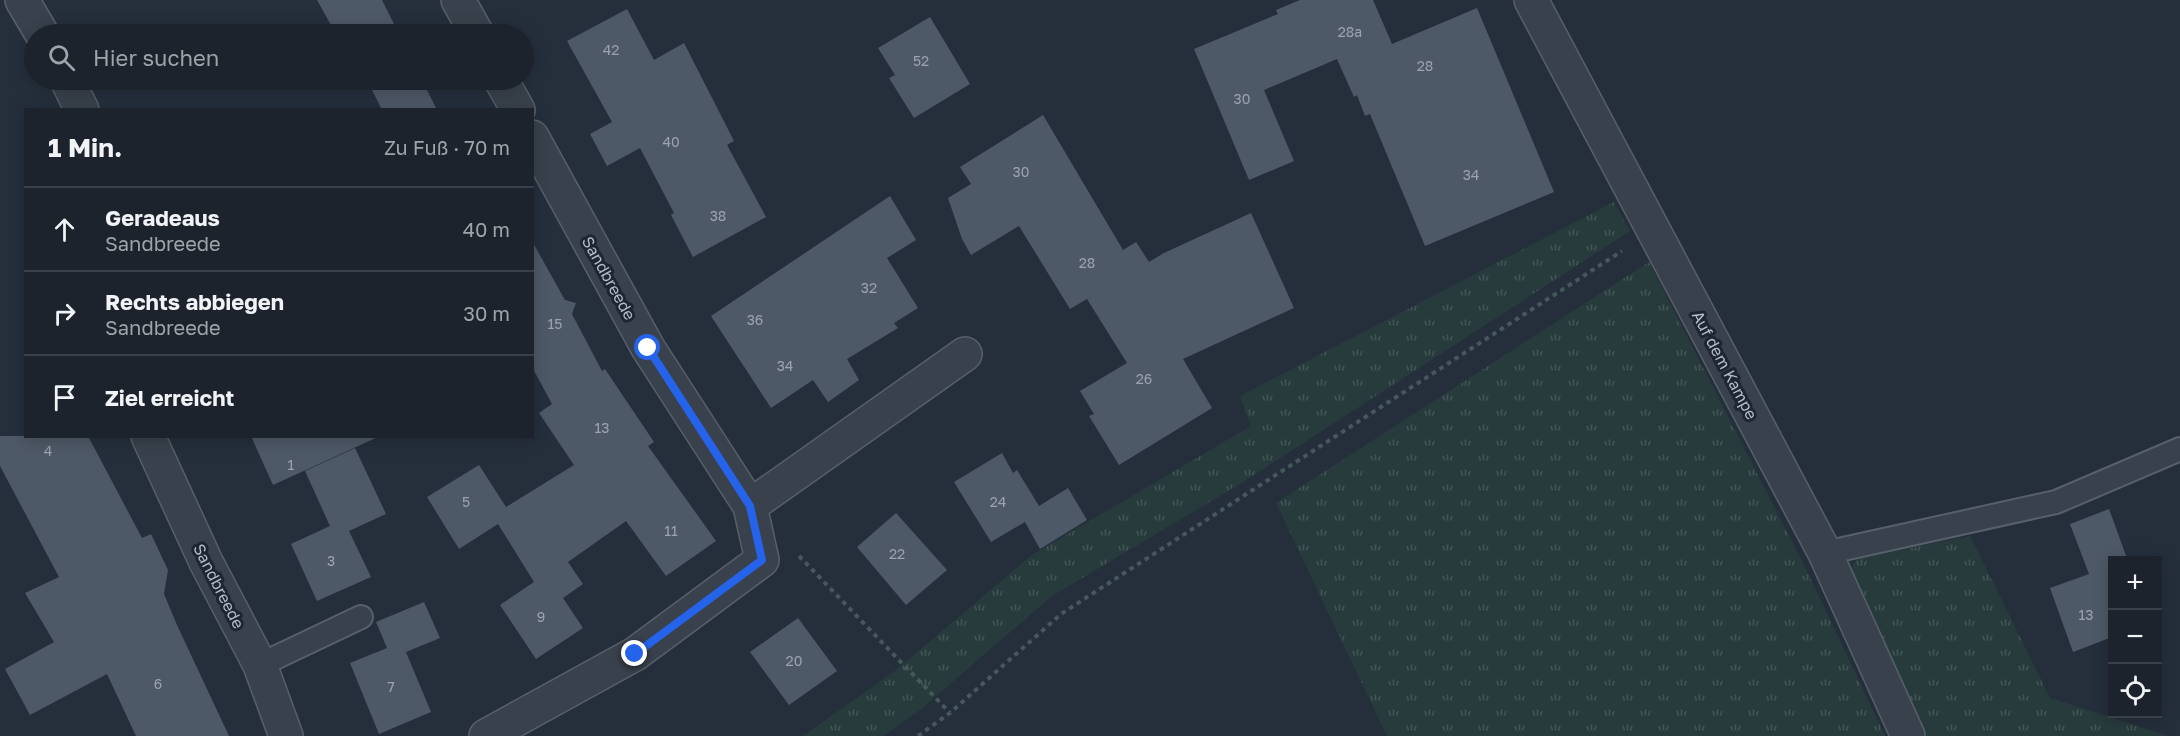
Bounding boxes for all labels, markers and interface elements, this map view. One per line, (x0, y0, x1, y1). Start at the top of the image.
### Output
house number: 28a (1338, 23, 1362, 40)
search box (24, 24, 534, 90)
icon: search (45, 41, 78, 74)
house number: 42 (603, 41, 619, 58)
text: Hier suchen (93, 44, 219, 71)
house number: 52 (913, 52, 929, 69)
house number: 28 (1417, 57, 1433, 74)
house number: 30 (1234, 90, 1250, 107)
text: 1 Min. (48, 132, 122, 163)
house number: 40 (662, 133, 680, 150)
text: Zu Fuß · 70 m (384, 135, 510, 159)
house number: 30 (1013, 163, 1029, 180)
house number: 34 (1463, 166, 1479, 183)
text: Geradeaus (105, 204, 220, 231)
house number: 38 (710, 207, 726, 224)
icon: ahead (48, 213, 81, 246)
text: 40 m (463, 217, 510, 241)
text: Sandbreede (105, 231, 221, 255)
street label: Sandbreede (578, 233, 640, 323)
house number: 28 (1079, 254, 1095, 271)
house number: 32 (861, 279, 877, 296)
text: Rechts abbiegen (105, 288, 284, 315)
icon: right (48, 297, 81, 330)
text: 30 m (463, 301, 510, 325)
street label: Auf dem Kampe (1688, 307, 1762, 423)
house number: 36 (747, 311, 763, 328)
text: Sandbreede (105, 315, 221, 339)
house number: 15 (548, 315, 562, 332)
route start (634, 334, 660, 360)
house number: 34 (777, 357, 793, 374)
house number: 26 (1136, 370, 1152, 387)
icon: arrive (48, 381, 81, 414)
text: Ziel erreicht (105, 384, 234, 411)
house number: 13 (595, 419, 609, 436)
house number: 4 (44, 442, 52, 459)
house number: 1 (288, 456, 295, 473)
house number: 5 (462, 493, 470, 510)
house number: 24 (990, 493, 1006, 510)
house number: 11 (664, 522, 678, 539)
street label: Sandbreede (189, 540, 249, 632)
house number: 22 (889, 545, 905, 562)
house number: 3 (327, 552, 335, 569)
map controls (2108, 556, 2162, 718)
button: + (2108, 556, 2162, 610)
house number: 13 (2079, 606, 2093, 623)
house number: 9 (537, 608, 545, 625)
button: − (2108, 610, 2162, 664)
route end (621, 640, 647, 666)
house number: 20 (786, 652, 802, 669)
button: locate (2108, 664, 2162, 718)
house number: 6 (154, 675, 162, 692)
house number: 7 (387, 678, 395, 695)

